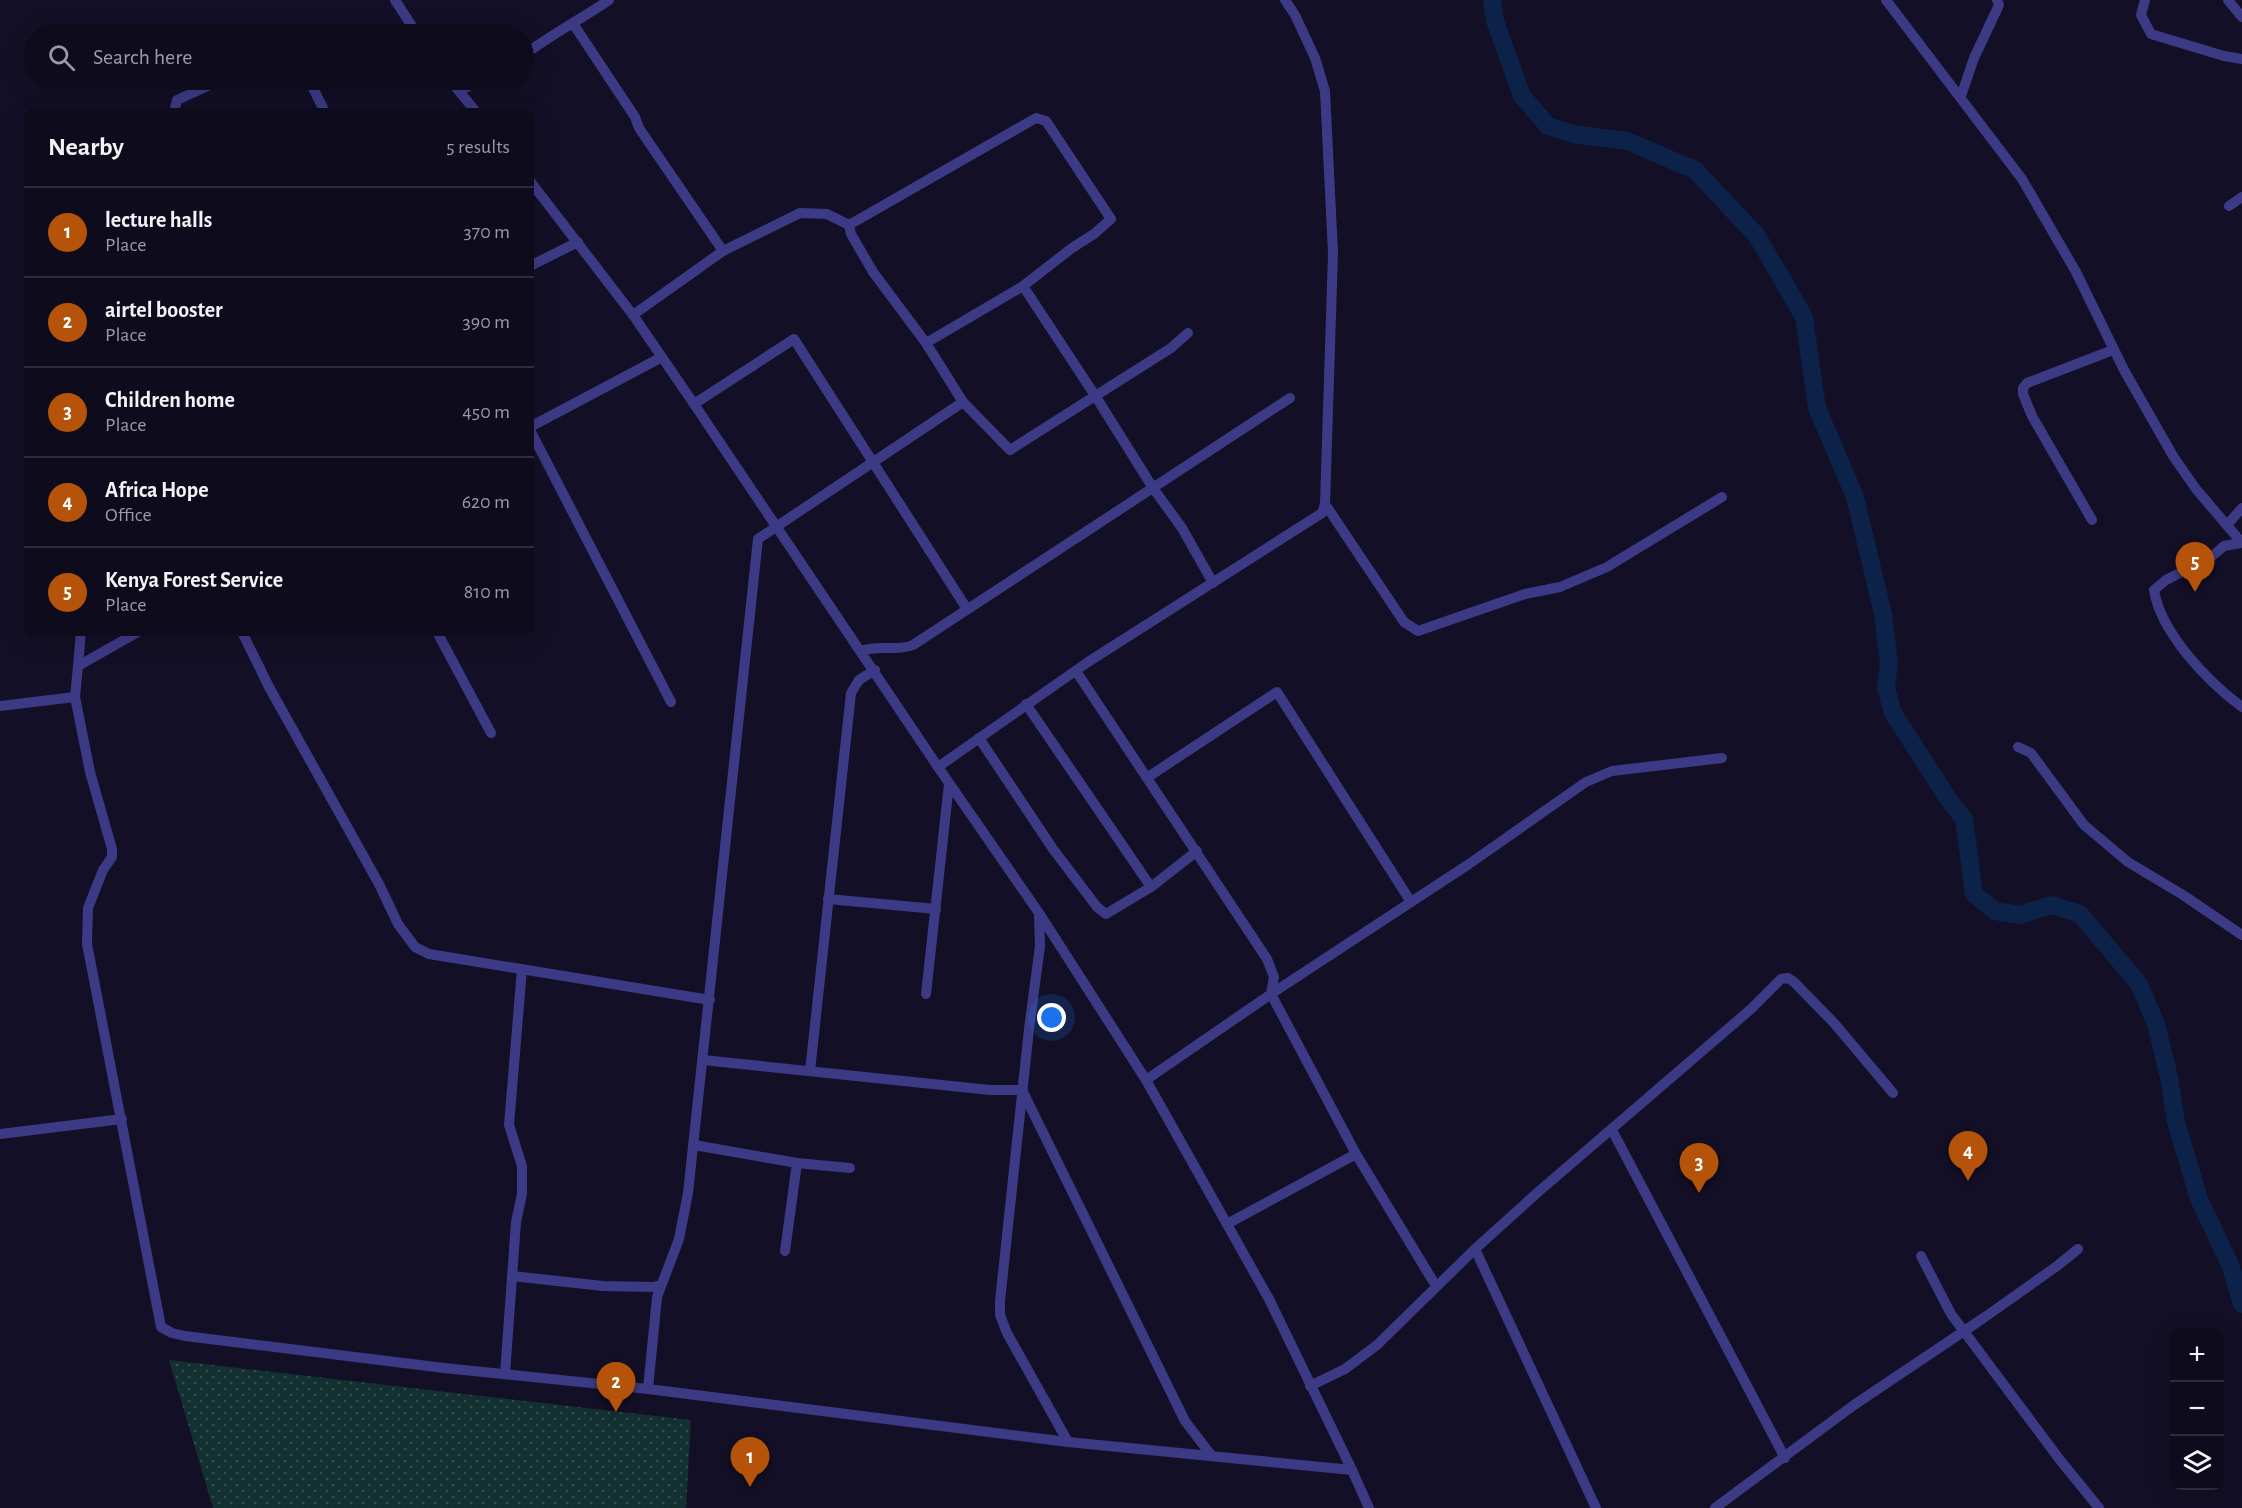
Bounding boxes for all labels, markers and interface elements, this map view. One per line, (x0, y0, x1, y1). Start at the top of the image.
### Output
search box (24, 24, 534, 90)
icon: search (45, 41, 78, 74)
text: Search here (93, 46, 192, 68)
text: Nearby (48, 134, 124, 160)
text: 5 results (446, 137, 510, 157)
text: lecture halls (105, 209, 212, 231)
text: 1 (64, 222, 71, 242)
text: 370 m (464, 222, 510, 242)
text: Place (105, 235, 146, 255)
text: airtel booster (105, 299, 223, 321)
text: 2 (63, 312, 72, 332)
text: 390 m (463, 312, 510, 332)
text: Place (105, 325, 146, 345)
text: Children home (105, 389, 235, 411)
text: 3 (63, 402, 72, 422)
text: 450 m (462, 402, 510, 422)
text: Place (105, 415, 146, 435)
text: Africa Hope (105, 479, 209, 501)
text: 4 (62, 492, 73, 512)
text: 620 m (462, 492, 510, 512)
text: Office (105, 505, 152, 525)
pin: 5 (2176, 542, 2214, 592)
text: Kenya Forest Service (105, 569, 283, 591)
text: 5 (63, 582, 72, 602)
text: 810 m (464, 582, 510, 602)
text: Place (105, 595, 146, 615)
your location (1037, 1003, 1066, 1032)
pin: 4 (1948, 1132, 1988, 1181)
pin: 3 (1680, 1144, 1718, 1193)
map controls (2170, 1328, 2224, 1490)
button: + (2170, 1328, 2224, 1382)
pin: 2 (596, 1362, 636, 1412)
button: − (2170, 1382, 2224, 1436)
button: layers (2170, 1436, 2224, 1490)
pin: 1 (730, 1438, 770, 1487)

